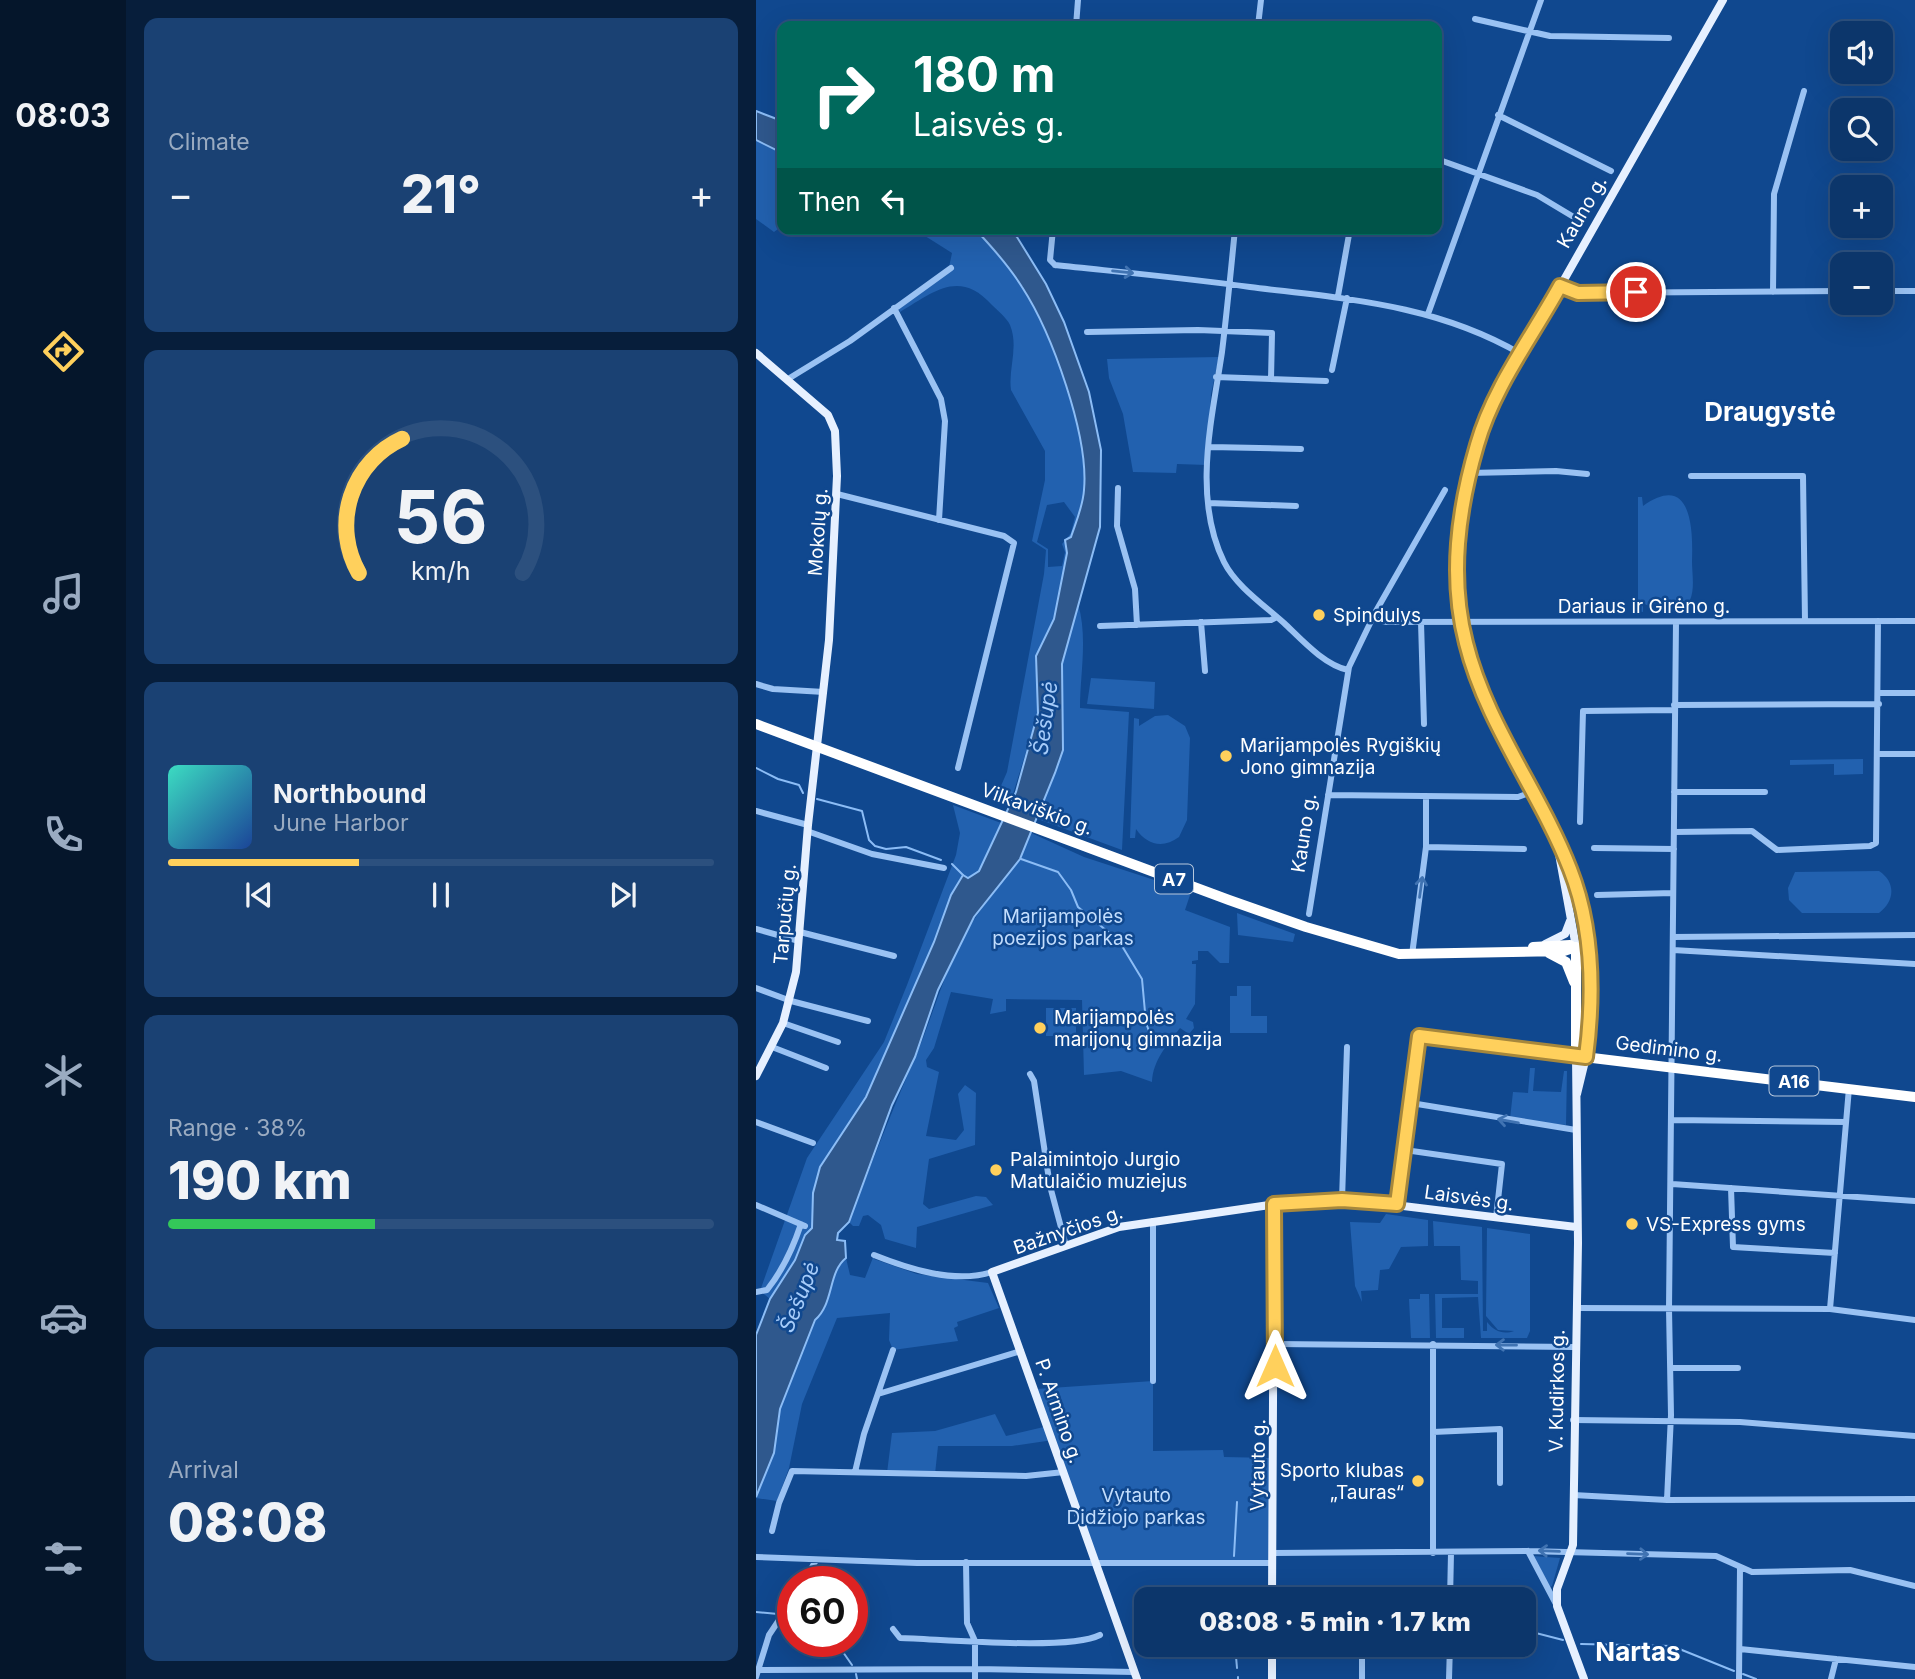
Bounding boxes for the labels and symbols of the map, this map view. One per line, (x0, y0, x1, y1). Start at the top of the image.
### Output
street label: Kauno g. (1552, 172, 1612, 252)
pin (1606, 262, 1666, 322)
one-way arrow (1111, 266, 1134, 279)
district label: Draugystė (1704, 396, 1836, 427)
street label: Mokolų g. (803, 487, 833, 577)
street label: Dariaus ir Girėno g. (1558, 595, 1730, 618)
place label: Spindulys (1333, 604, 1421, 627)
marker: Spindulys (1311, 607, 1327, 623)
water label: Šešupė (1026, 679, 1063, 756)
place label: Marijampolės Rygiškių Jono gimnazija (1240, 734, 1441, 779)
marker: Marijampolės Rygiškių Jono gimnazija (1218, 748, 1234, 764)
street label: Vilkaviškio g. (978, 778, 1096, 840)
street label: Kauno g. (1286, 792, 1322, 874)
street label: Tarpučių g. (769, 863, 801, 965)
road number: A7 (1155, 864, 1193, 894)
one-way arrow (1415, 876, 1428, 899)
park label: Marijampolės poezijos parkas (992, 905, 1134, 950)
place label: Marijampolės marijonų gimnazija (1054, 1006, 1222, 1051)
marker: Marijampolės marijonų gimnazija (1032, 1020, 1048, 1036)
street label: Gedimino g. (1614, 1031, 1724, 1067)
road number: A16 (1770, 1066, 1818, 1096)
one-way arrow (1497, 1114, 1520, 1127)
place label: Palaimintojo Jurgio Matulaičio muziejus (1010, 1148, 1187, 1193)
marker: Palaimintojo Jurgio Matulaičio muziejus (988, 1162, 1004, 1178)
street label: Laisvės g. (1423, 1180, 1515, 1216)
street label: Bažnyčios g. (1010, 1201, 1126, 1259)
place label: VS-Express gyms (1646, 1213, 1806, 1236)
marker: VS-Express gyms (1624, 1216, 1640, 1232)
water label: Šešupė (773, 1258, 824, 1336)
position arrow (1238, 1329, 1312, 1403)
street label: V. Kudirkos g. (1544, 1329, 1570, 1453)
one-way arrow (1495, 1339, 1518, 1352)
street label: P. Armino g. (1030, 1356, 1088, 1466)
street label: Vytauto g. (1246, 1419, 1270, 1511)
place label: Sporto klubas „Tauras“ (1280, 1459, 1404, 1504)
marker: Sporto klubas „Tauras“ (1410, 1473, 1426, 1489)
park label: Vytauto Didžiojo parkas (1067, 1484, 1205, 1529)
one-way arrow (1538, 1545, 1561, 1558)
one-way arrow (1627, 1547, 1650, 1561)
speed limit sign: 60 (777, 1566, 868, 1657)
district label: Nartas (1595, 1636, 1681, 1667)

